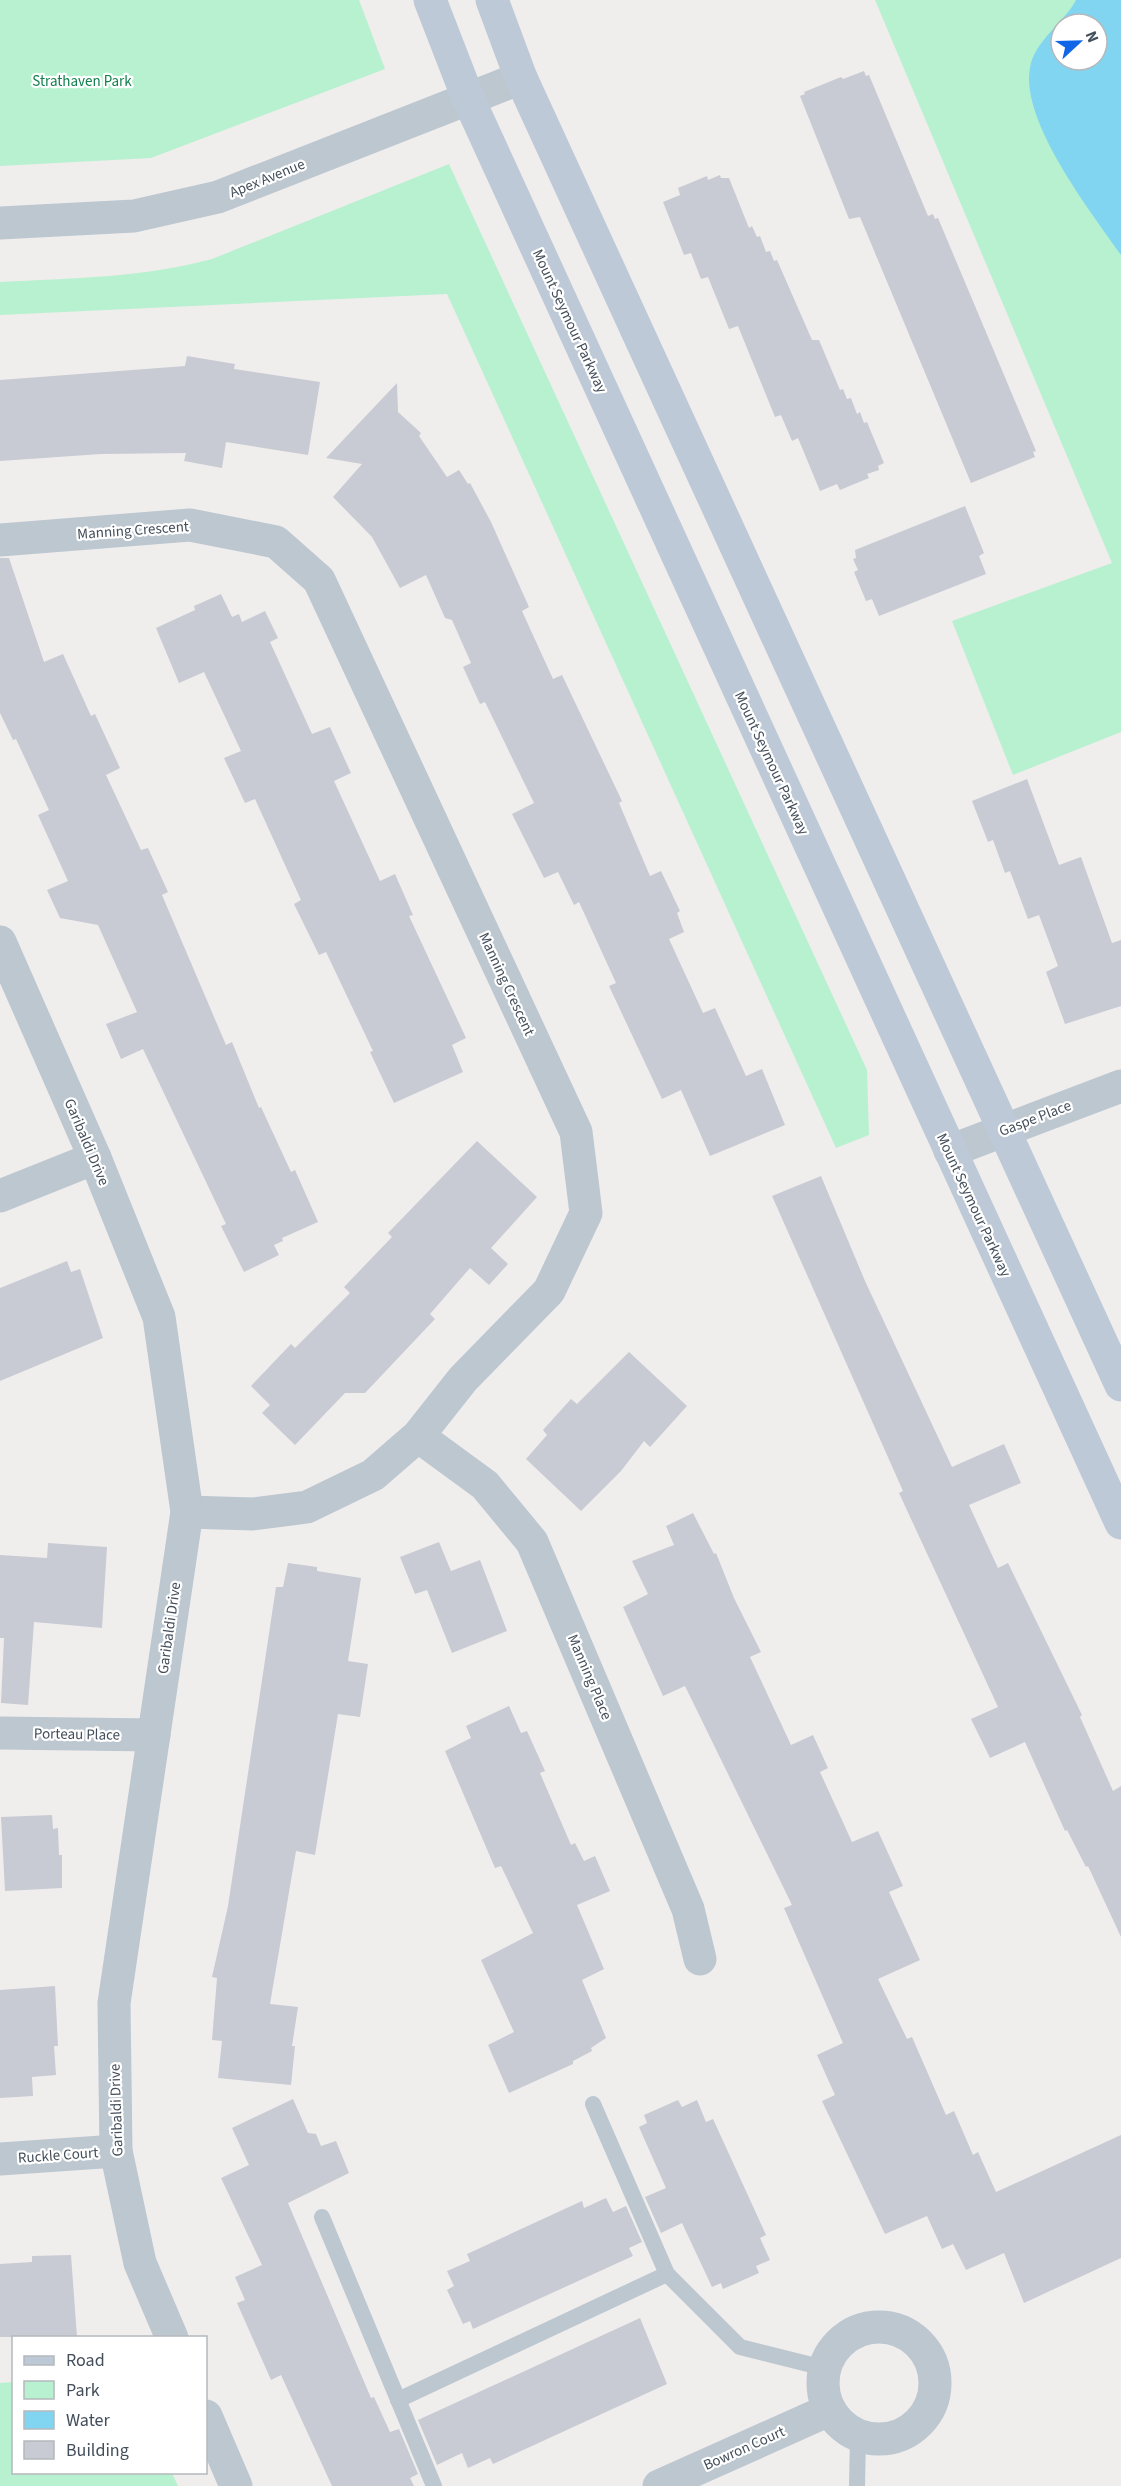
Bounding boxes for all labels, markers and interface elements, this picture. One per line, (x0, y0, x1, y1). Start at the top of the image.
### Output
north arrow (1049, 12, 1109, 72)
text: N (1080, 28, 1104, 46)
park label: Strathaven Park (32, 71, 132, 92)
street label: Apex Avenue (226, 154, 308, 203)
street label: Mount Seymour Parkway (527, 246, 612, 396)
street label: Manning Crescent (76, 516, 190, 545)
street label: Mount Seymour Parkway (729, 688, 814, 838)
street label: Manning Crescent (473, 929, 540, 1039)
street label: Garibaldi Drive (59, 1095, 114, 1189)
street label: Gaspe Place (996, 1095, 1074, 1142)
street label: Mount Seymour Parkway (931, 1130, 1016, 1280)
street label: Garibaldi Drive (153, 1581, 186, 1675)
street label: Manning Place (562, 1631, 617, 1723)
street label: Porteau Place (34, 1723, 120, 1746)
street label: Garibaldi Drive (104, 2063, 129, 2157)
street label: Ruckle Court (17, 2142, 99, 2169)
legend (12, 2336, 207, 2474)
text: Road (66, 2348, 105, 2373)
text: Park (66, 2378, 100, 2403)
text: Water (66, 2408, 110, 2433)
street label: Bowron Court (700, 2421, 788, 2476)
text: Building (66, 2438, 129, 2463)

